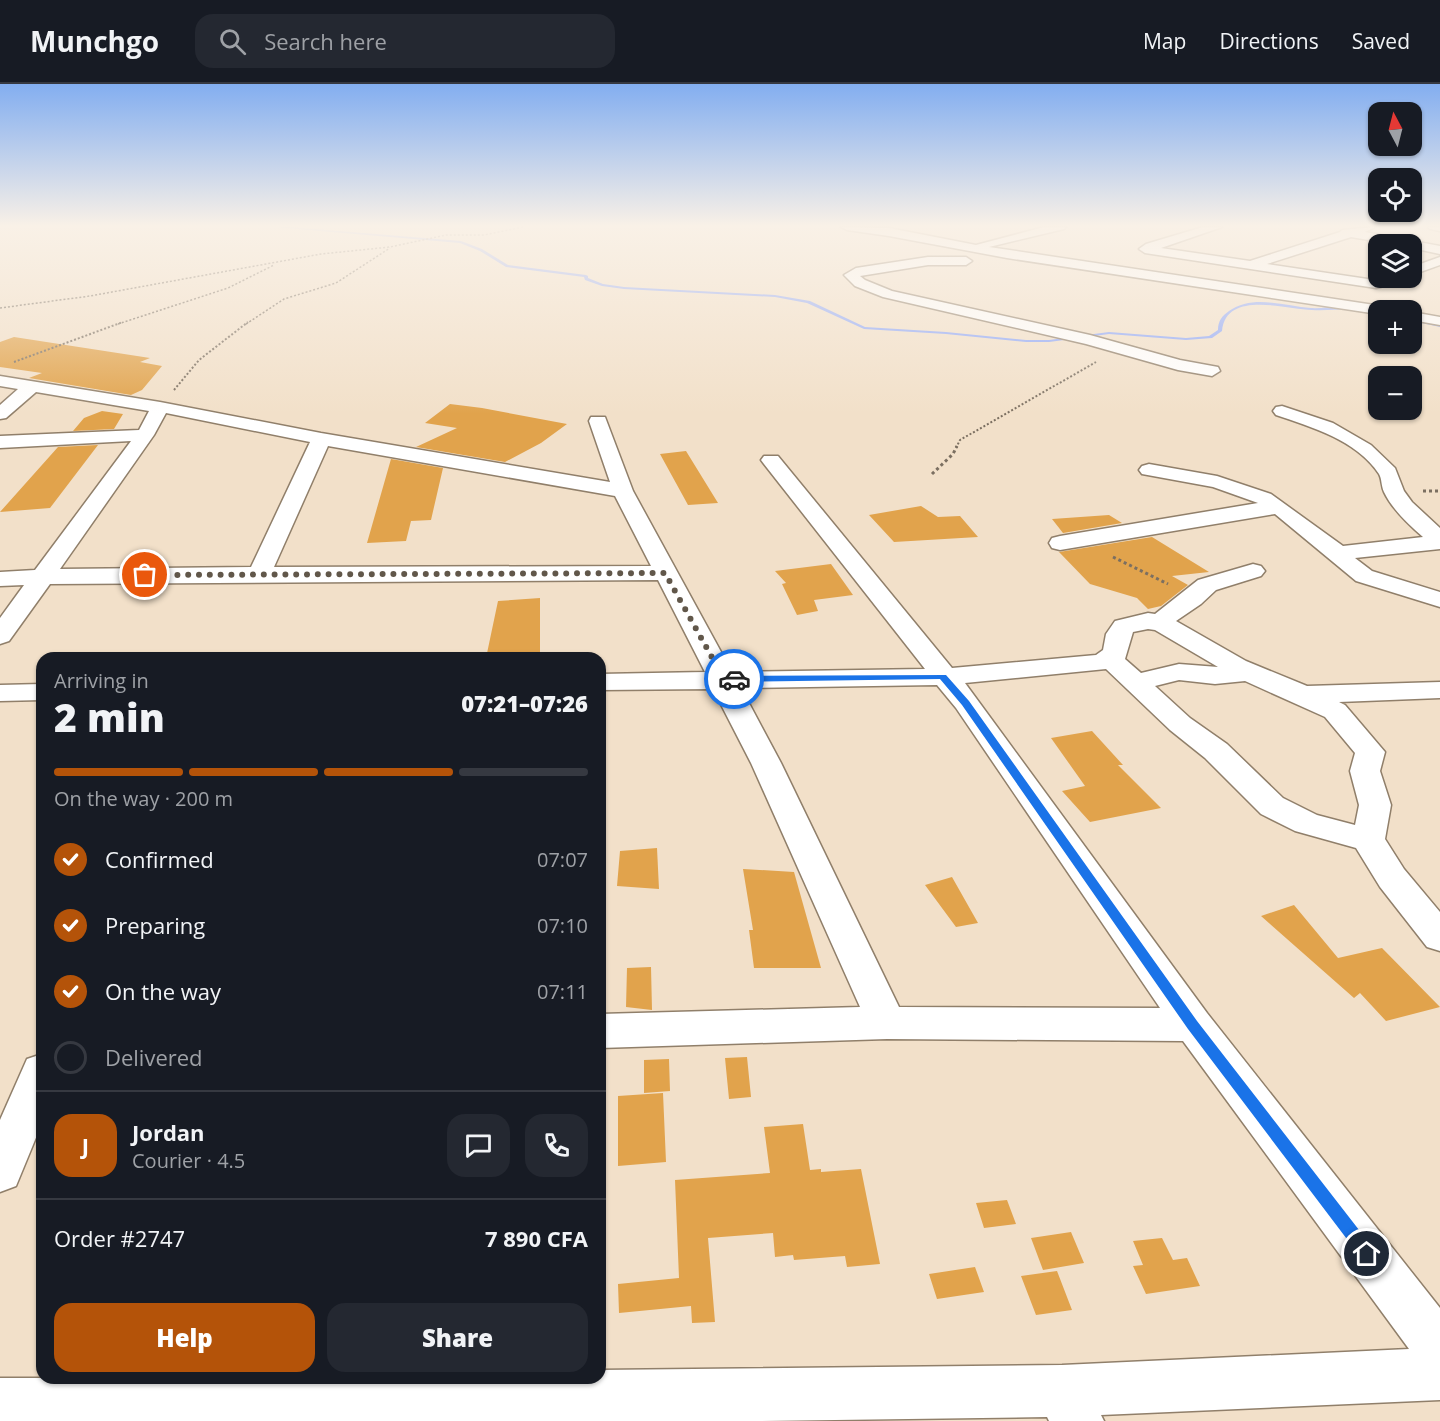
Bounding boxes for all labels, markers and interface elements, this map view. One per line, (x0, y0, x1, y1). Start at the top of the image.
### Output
search box (195, 14, 615, 68)
text: Munchgo (30, 22, 159, 60)
icon: search (216, 25, 249, 58)
text: Search here (264, 26, 387, 56)
text: Map (1143, 27, 1186, 55)
text: Directions (1219, 27, 1319, 55)
text: Saved (1352, 27, 1410, 55)
north arrow (1368, 102, 1422, 156)
map controls (1368, 102, 1422, 420)
button: locate (1368, 168, 1422, 222)
button: layers (1368, 234, 1422, 288)
button: + (1368, 300, 1422, 354)
button: − (1368, 366, 1422, 420)
pin (119, 549, 170, 600)
icon: bag (128, 558, 161, 591)
courier (704, 649, 764, 709)
icon: car (718, 663, 751, 696)
text: Arriving in (54, 667, 149, 694)
text: 07:21–07:26 (461, 688, 588, 718)
text: 2 min (54, 690, 165, 743)
text: On the way · 200 m (54, 785, 233, 812)
icon: check (54, 843, 87, 876)
text: Confirmed (105, 844, 214, 874)
text: 07:07 (537, 846, 588, 873)
icon: check (54, 909, 87, 942)
text: Preparing (105, 910, 205, 940)
text: 07:10 (537, 912, 588, 939)
icon: check (54, 975, 87, 1008)
text: On the way (105, 976, 221, 1006)
text: 07:11 (537, 978, 588, 1005)
text: Delivered (105, 1042, 203, 1072)
button: chat (447, 1114, 510, 1177)
button: phone (525, 1114, 588, 1177)
text: Jordan (132, 1117, 205, 1147)
text: J (82, 1130, 89, 1160)
text: Courier · 4.5 (132, 1147, 245, 1174)
text: Order #2747 (54, 1223, 185, 1253)
text: 7 890 CFA (485, 1223, 588, 1253)
pin (1341, 1228, 1392, 1279)
icon: home (1350, 1237, 1383, 1270)
button: Help (54, 1303, 315, 1372)
button: Share (327, 1303, 588, 1372)

